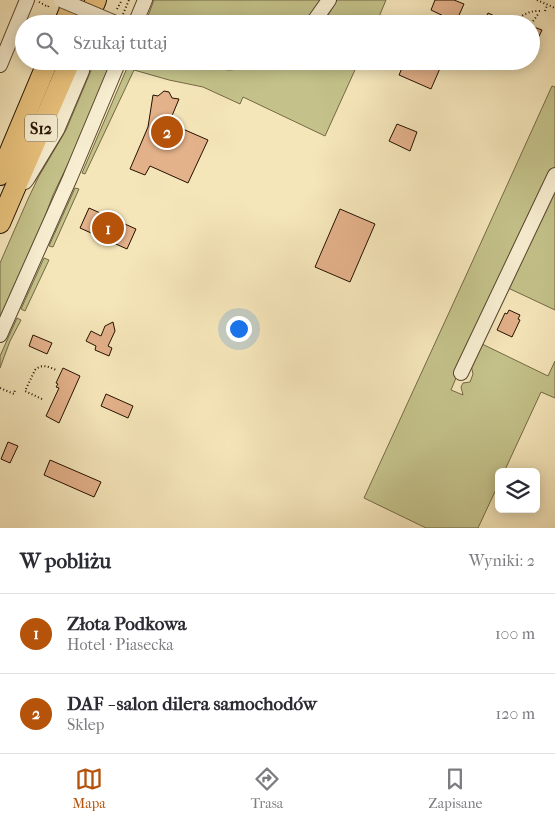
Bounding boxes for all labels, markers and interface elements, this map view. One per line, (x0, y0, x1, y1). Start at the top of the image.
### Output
search box (15, 15, 540, 70)
icon: search (33, 29, 61, 57)
text: Szukaj tutaj (73, 32, 167, 54)
pin: 2 (151, 113, 183, 151)
road number: S12 (25, 115, 57, 142)
pin: 1 (92, 209, 124, 247)
your location (226, 316, 252, 342)
map controls (495, 468, 540, 513)
button: layers (495, 468, 540, 513)
text: W pobliżu (20, 549, 111, 573)
text: Wyniki: 2 (469, 551, 535, 570)
text: Złota Podkowa (67, 613, 187, 635)
text: 1 (33, 624, 39, 643)
text: 100 m (495, 624, 535, 643)
text: Hotel · Piasecka (67, 635, 174, 654)
text: DAF - salon dilera samochodów (67, 693, 317, 715)
text: 2 (32, 704, 40, 723)
text: 120 m (496, 704, 535, 723)
text: Sklep (67, 715, 104, 734)
tab: Mapa (72, 765, 106, 812)
tab: Trasa (251, 765, 283, 812)
tab: Zapisane (428, 765, 483, 812)

